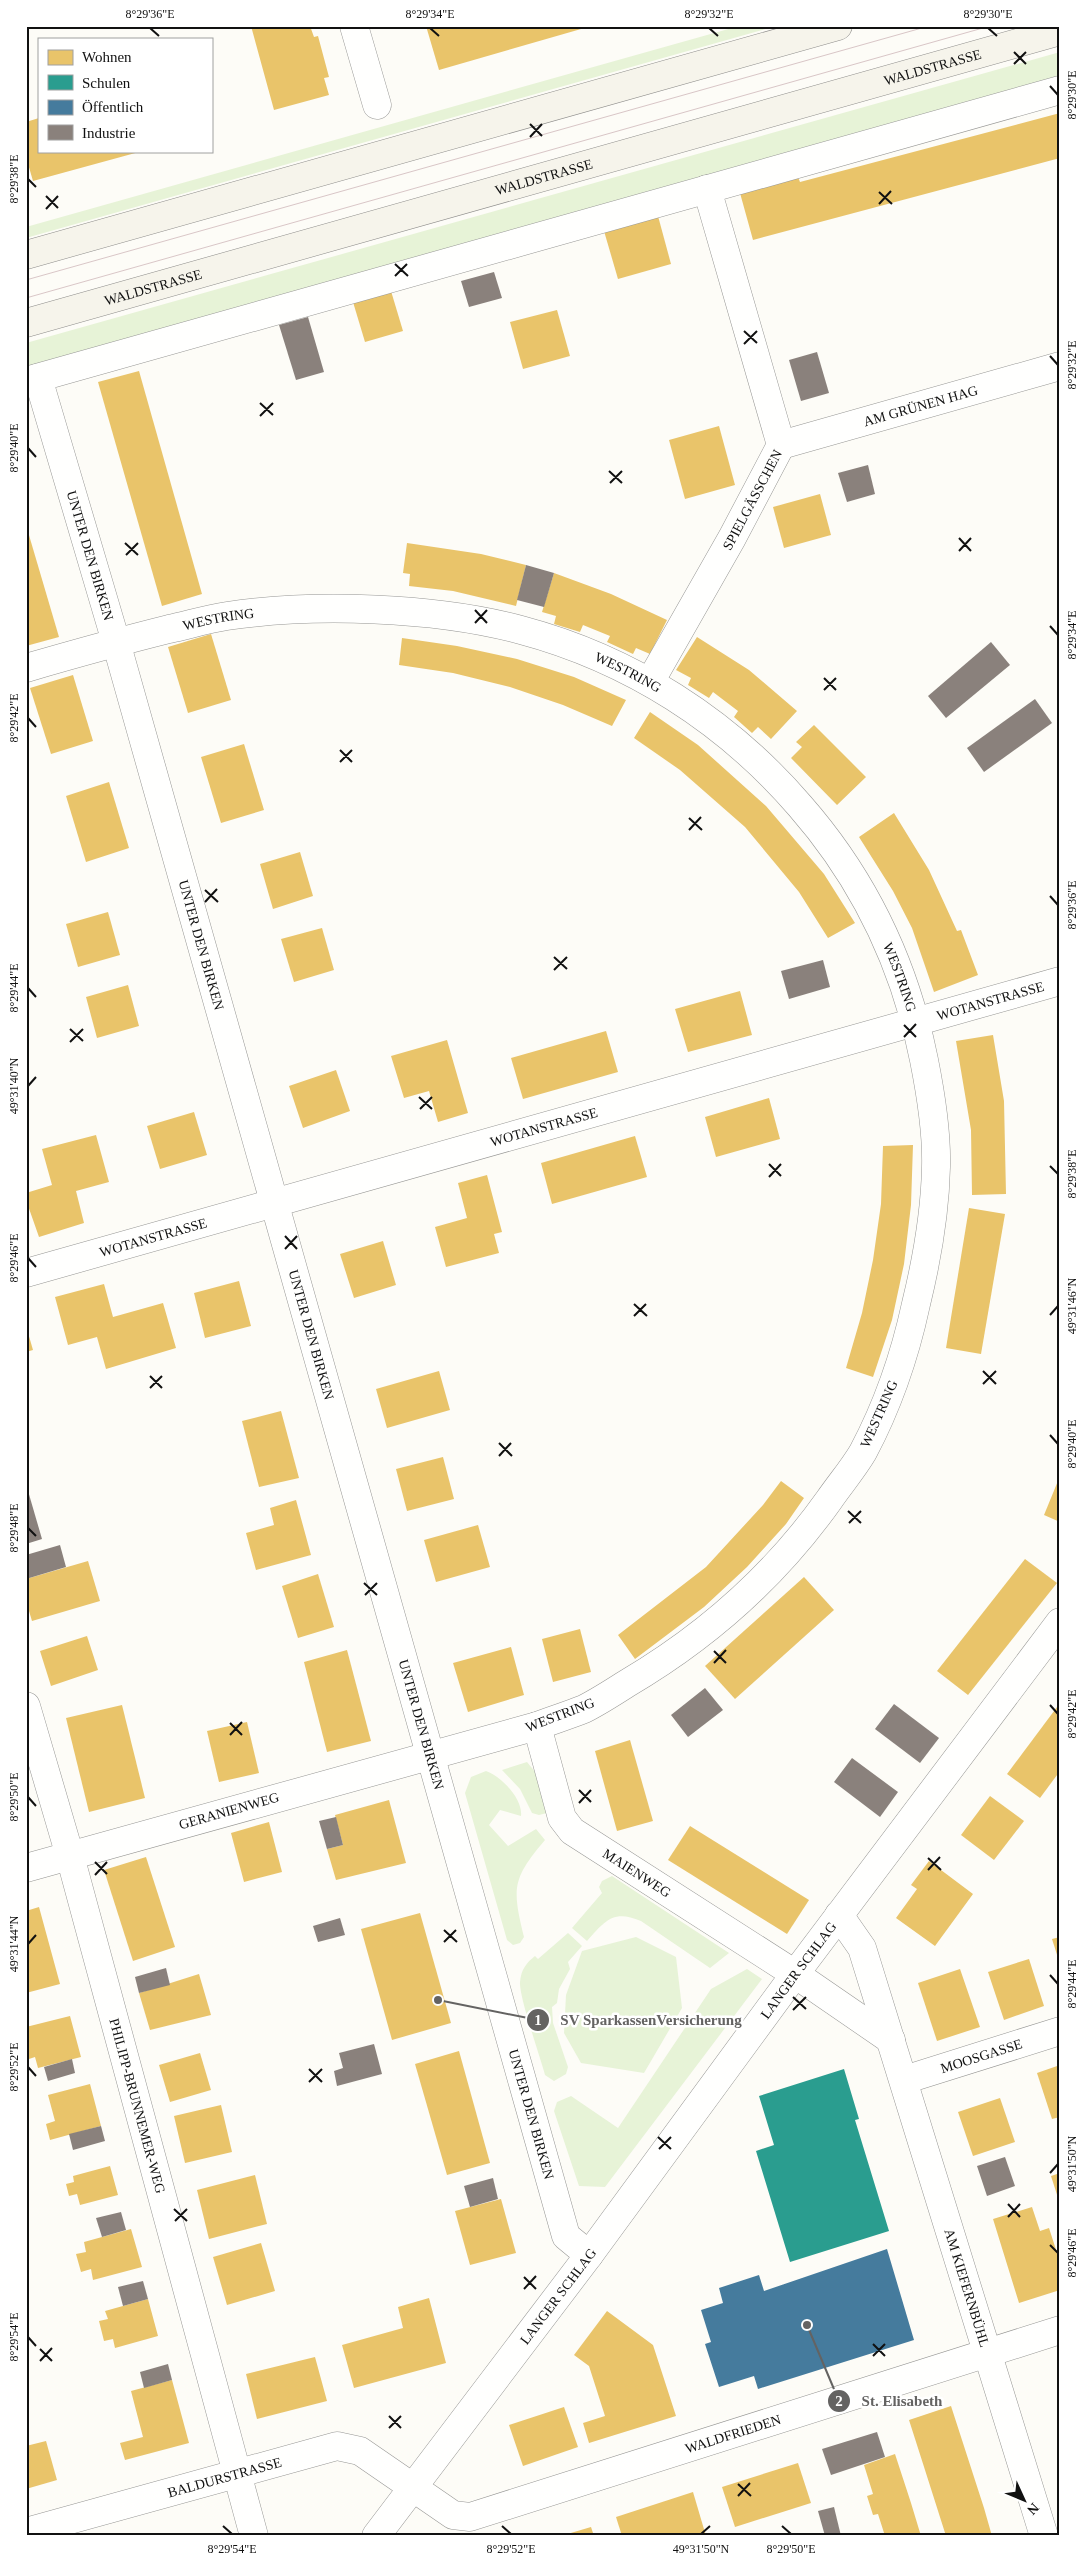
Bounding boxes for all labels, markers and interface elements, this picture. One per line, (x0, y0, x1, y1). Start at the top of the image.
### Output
text: 8°29'36"E (125, 7, 175, 21)
text: 8°29'34"E (405, 7, 455, 21)
text: 8°29'32"E (684, 7, 734, 21)
text: 8°29'30"E (963, 7, 1013, 21)
legend (38, 38, 212, 152)
street label: WALDSTRASSE (882, 46, 983, 88)
text: Wohnen (82, 49, 132, 65)
text: 8°29'30"E (1065, 70, 1079, 120)
text: Schulen (82, 75, 131, 91)
text: Öffentlich (82, 99, 144, 115)
text: Industrie (82, 125, 136, 141)
text: 8°29'38"E (7, 154, 21, 204)
street label: WALDSTRASSE (493, 156, 594, 198)
street label: WALDSTRASSE (103, 266, 203, 308)
text: 8°29'32"E (1065, 340, 1079, 390)
street label: AM GRÜNEN HAG (862, 382, 979, 429)
text: 8°29'40"E (7, 423, 21, 473)
street label: SPIELGÄSSCHEN (719, 447, 785, 552)
street label: UNTER DEN BIRKEN (64, 489, 117, 622)
street label: WESTRING (181, 605, 255, 633)
text: 8°29'34"E (1065, 610, 1079, 660)
street label: WESTRING (593, 649, 664, 695)
text: 8°29'42"E (7, 693, 21, 743)
street label: UNTER DEN BIRKEN (176, 878, 227, 1012)
text: 8°29'36"E (1065, 880, 1079, 930)
street label: WESTRING (881, 940, 919, 1013)
text: 8°29'44"E (7, 963, 21, 1013)
street label: WOTANSTRASSE (935, 978, 1046, 1023)
text: 49°31'40"N (7, 1057, 21, 1114)
street label: WOTANSTRASSE (488, 1104, 599, 1149)
text: 8°29'38"E (1065, 1149, 1079, 1199)
street label: WOTANSTRASSE (98, 1215, 208, 1259)
text: 8°29'46"E (7, 1233, 21, 1283)
street label: UNTER DEN BIRKEN (286, 1268, 337, 1402)
text: 49°31'46"N (1065, 1277, 1079, 1334)
street label: WESTRING (857, 1378, 901, 1450)
text: 8°29'40"E (1065, 1419, 1079, 1469)
text: 8°29'48"E (7, 1503, 21, 1553)
street label: UNTER DEN BIRKEN (396, 1658, 447, 1791)
text: 8°29'42"E (1065, 1689, 1079, 1739)
street label: WESTRING (524, 1695, 596, 1735)
text: 8°29'50"E (7, 1772, 21, 1822)
street label: GERANIENWEG (177, 1790, 281, 1832)
street label: MAIENWEG (600, 1845, 674, 1900)
text: 49°31'44"N (7, 1915, 21, 1972)
street label: LANGER SCHLAG (757, 1919, 839, 2021)
text: 8°29'44"E (1065, 1959, 1079, 2009)
callout: SV SparkassenVersicherung (525, 2005, 752, 2035)
text: 1 (534, 2012, 542, 2028)
text: SV SparkassenVersicherung (560, 2012, 742, 2028)
street label: PHILIPP-BRUNNEMER-WEG (107, 2017, 168, 2195)
street label: MOOSGASSE (939, 2036, 1024, 2076)
text: 8°29'52"E (7, 2042, 21, 2092)
street label: UNTER DEN BIRKEN (506, 2047, 557, 2181)
text: 49°31'50"N (1065, 2135, 1079, 2192)
street label: AM KIEFERNBÜHL (942, 2227, 993, 2349)
text: 8°29'46"E (1065, 2228, 1079, 2278)
street label: LANGER SCHLAG (517, 2245, 599, 2347)
text: 8°29'54"E (7, 2312, 21, 2362)
callout: St. Elisabeth (826, 2386, 952, 2416)
text: 2 (835, 2393, 843, 2409)
text: St. Elisabeth (862, 2393, 943, 2409)
street label: WALDFRIEDEN (683, 2411, 783, 2456)
street label: BALDURSTRASSE (166, 2454, 283, 2500)
north arrow (998, 2474, 1048, 2524)
text: N (1024, 2500, 1042, 2518)
text: 8°29'54"E (207, 2542, 257, 2556)
text: 8°29'52"E (486, 2542, 536, 2556)
text: 49°31'50"N (673, 2542, 730, 2556)
text: 8°29'50"E (766, 2542, 816, 2556)

